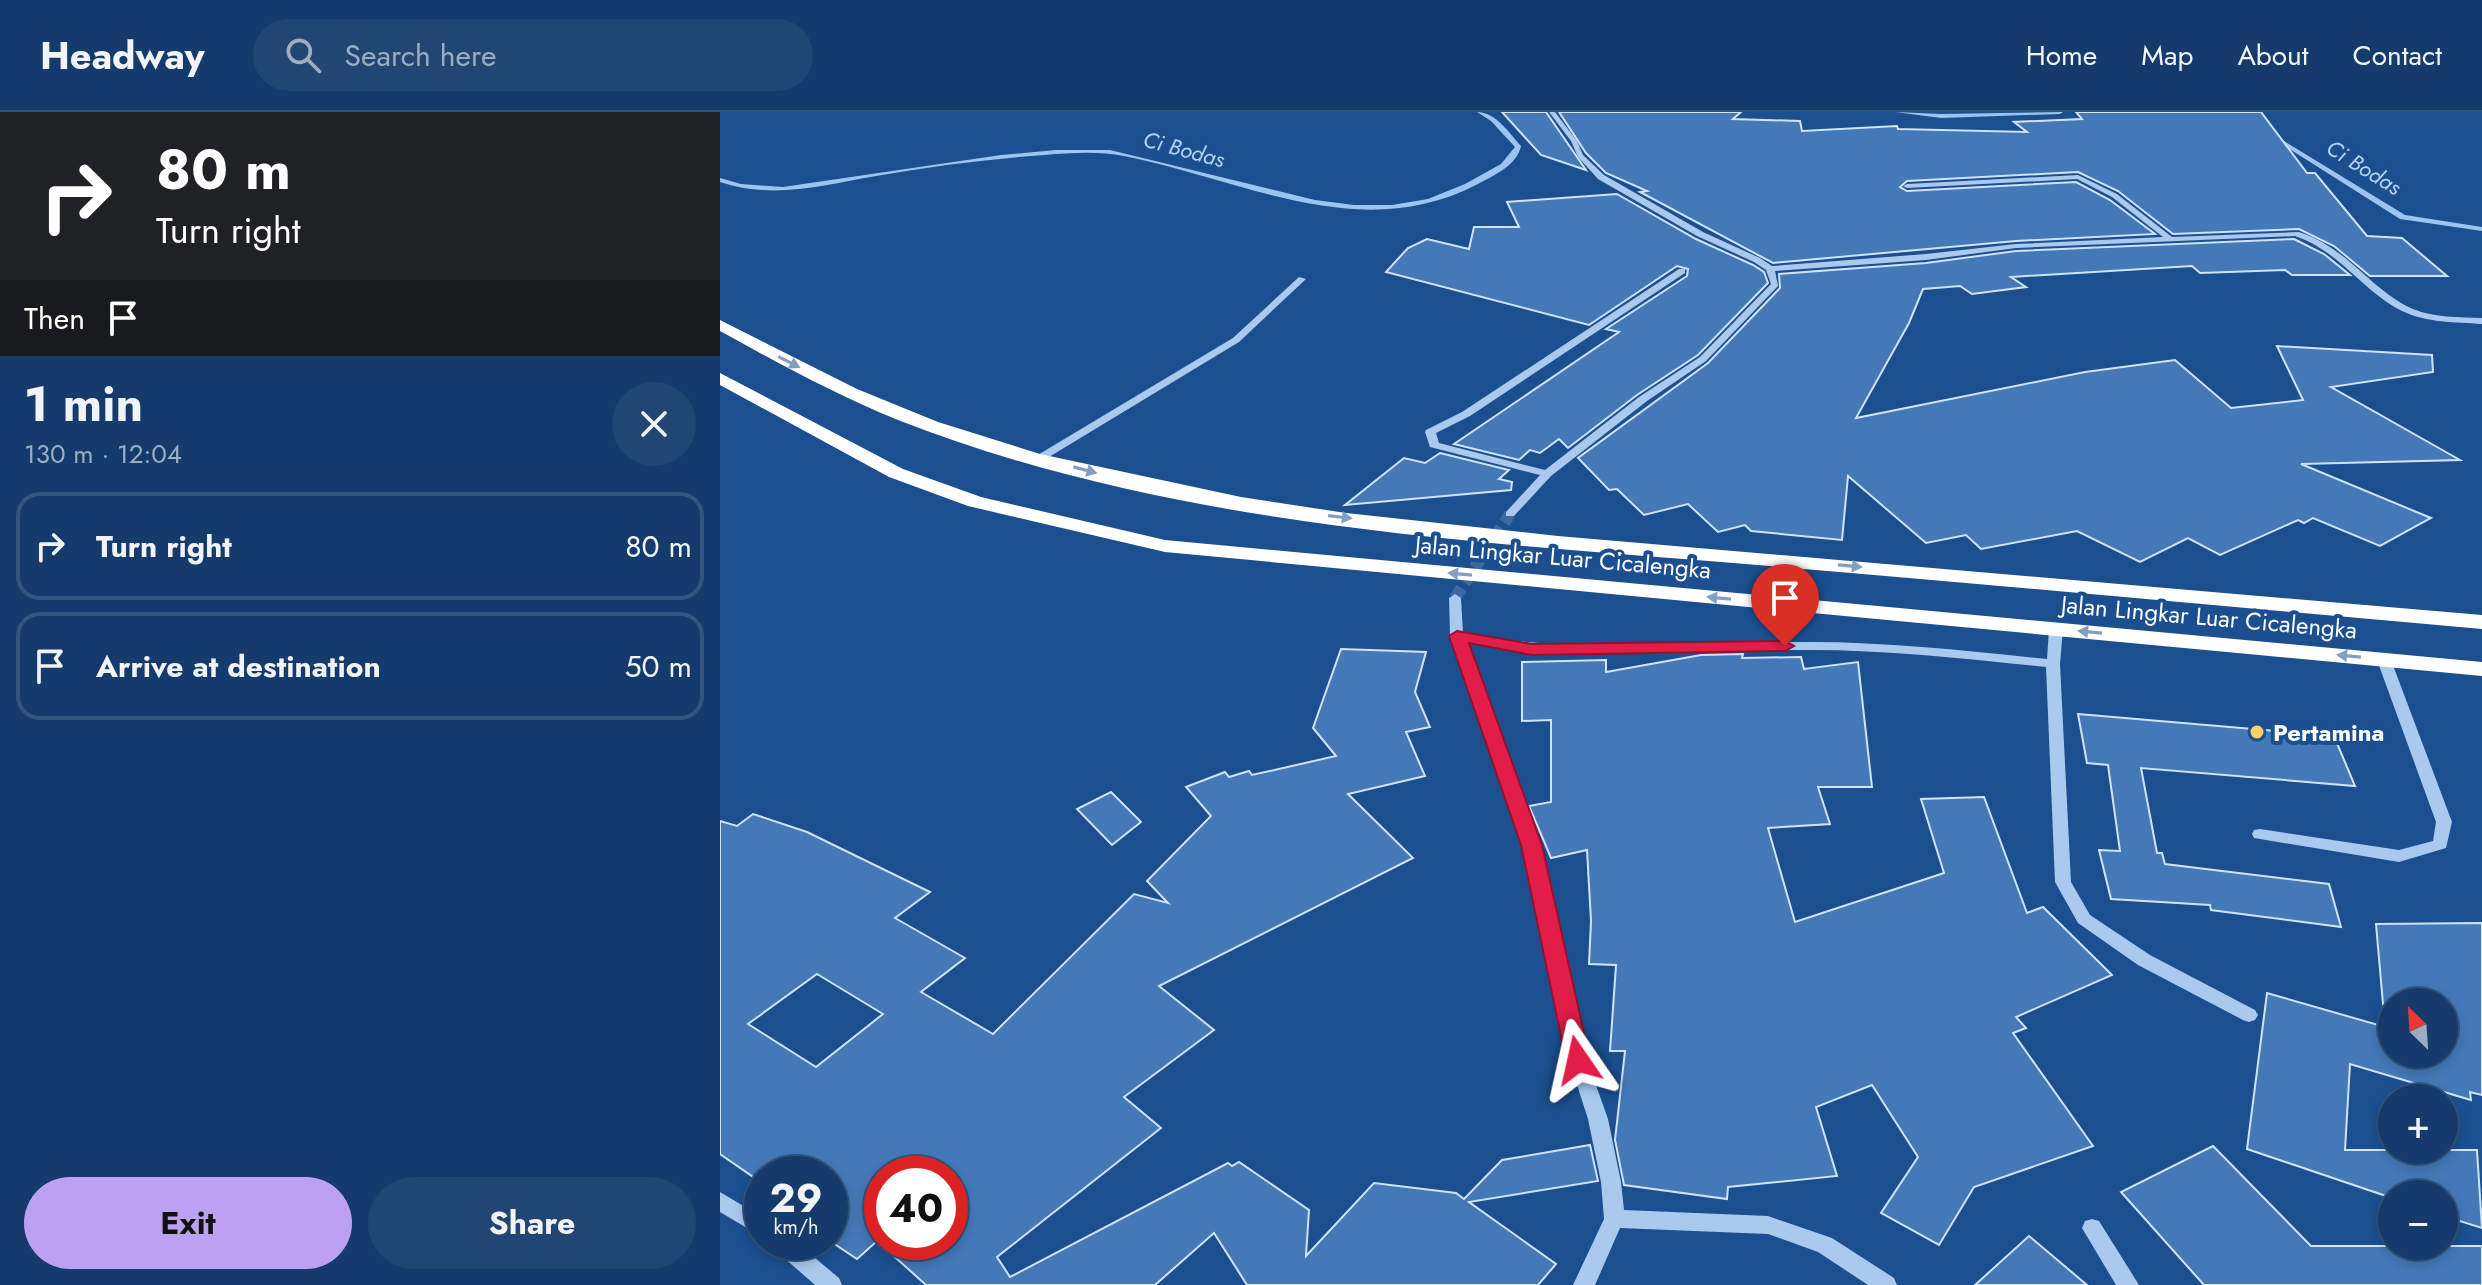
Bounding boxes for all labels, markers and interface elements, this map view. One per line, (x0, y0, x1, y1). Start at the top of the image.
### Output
search box (253, 19, 813, 91)
text: Headway (40, 28, 205, 83)
icon: search (281, 33, 325, 77)
text: Search here (345, 34, 496, 77)
text: Home (2026, 35, 2097, 76)
text: Map (2141, 35, 2193, 76)
text: About (2237, 35, 2309, 76)
text: Contact (2353, 35, 2442, 76)
water label: Ci Bodas (1140, 123, 1229, 175)
text: 80 m (156, 129, 291, 210)
water label: Ci Bodas (2320, 131, 2408, 203)
icon: right (24, 144, 128, 248)
text: Turn right (156, 204, 301, 256)
icon: arrive (101, 296, 145, 340)
text: Then (24, 297, 85, 340)
one-way arrow (778, 354, 800, 368)
text: 1 min (24, 370, 143, 439)
button: close (612, 382, 696, 466)
text: 130 m · 12:04 (24, 435, 182, 473)
one-way arrow (1073, 464, 1098, 476)
one-way arrow (1328, 511, 1353, 524)
icon: right (28, 524, 72, 568)
text: Turn right (96, 525, 232, 568)
text: 80 m (625, 525, 692, 568)
street label: Jalan Lingkar Luar Cicalengka (1411, 526, 1712, 587)
one-way arrow (1838, 560, 1863, 573)
pin (1751, 564, 1819, 646)
one-way arrow (1447, 567, 1472, 580)
icon: arrive (1763, 576, 1807, 620)
street label: Jalan Lingkar Luar Cicalengka (2057, 586, 2358, 647)
one-way arrow (1706, 591, 1731, 604)
one-way arrow (2077, 625, 2102, 638)
icon: arrive (28, 644, 72, 688)
text: Arrive at destination (96, 645, 381, 688)
text: 50 m (625, 645, 692, 688)
one-way arrow (2336, 650, 2361, 663)
place label: Pertamina (2273, 715, 2384, 750)
marker: Pertamina (2248, 723, 2266, 741)
north arrow (2378, 988, 2458, 1068)
map controls (2378, 988, 2458, 1260)
position arrow (1536, 1018, 1620, 1102)
button: + (2378, 1084, 2458, 1164)
speed limit sign: 40 (864, 1156, 968, 1260)
text: 29 (770, 1169, 823, 1227)
button: Exit (24, 1177, 352, 1269)
button: Share (368, 1177, 696, 1269)
button: − (2378, 1180, 2458, 1260)
text: km/h (773, 1213, 819, 1242)

